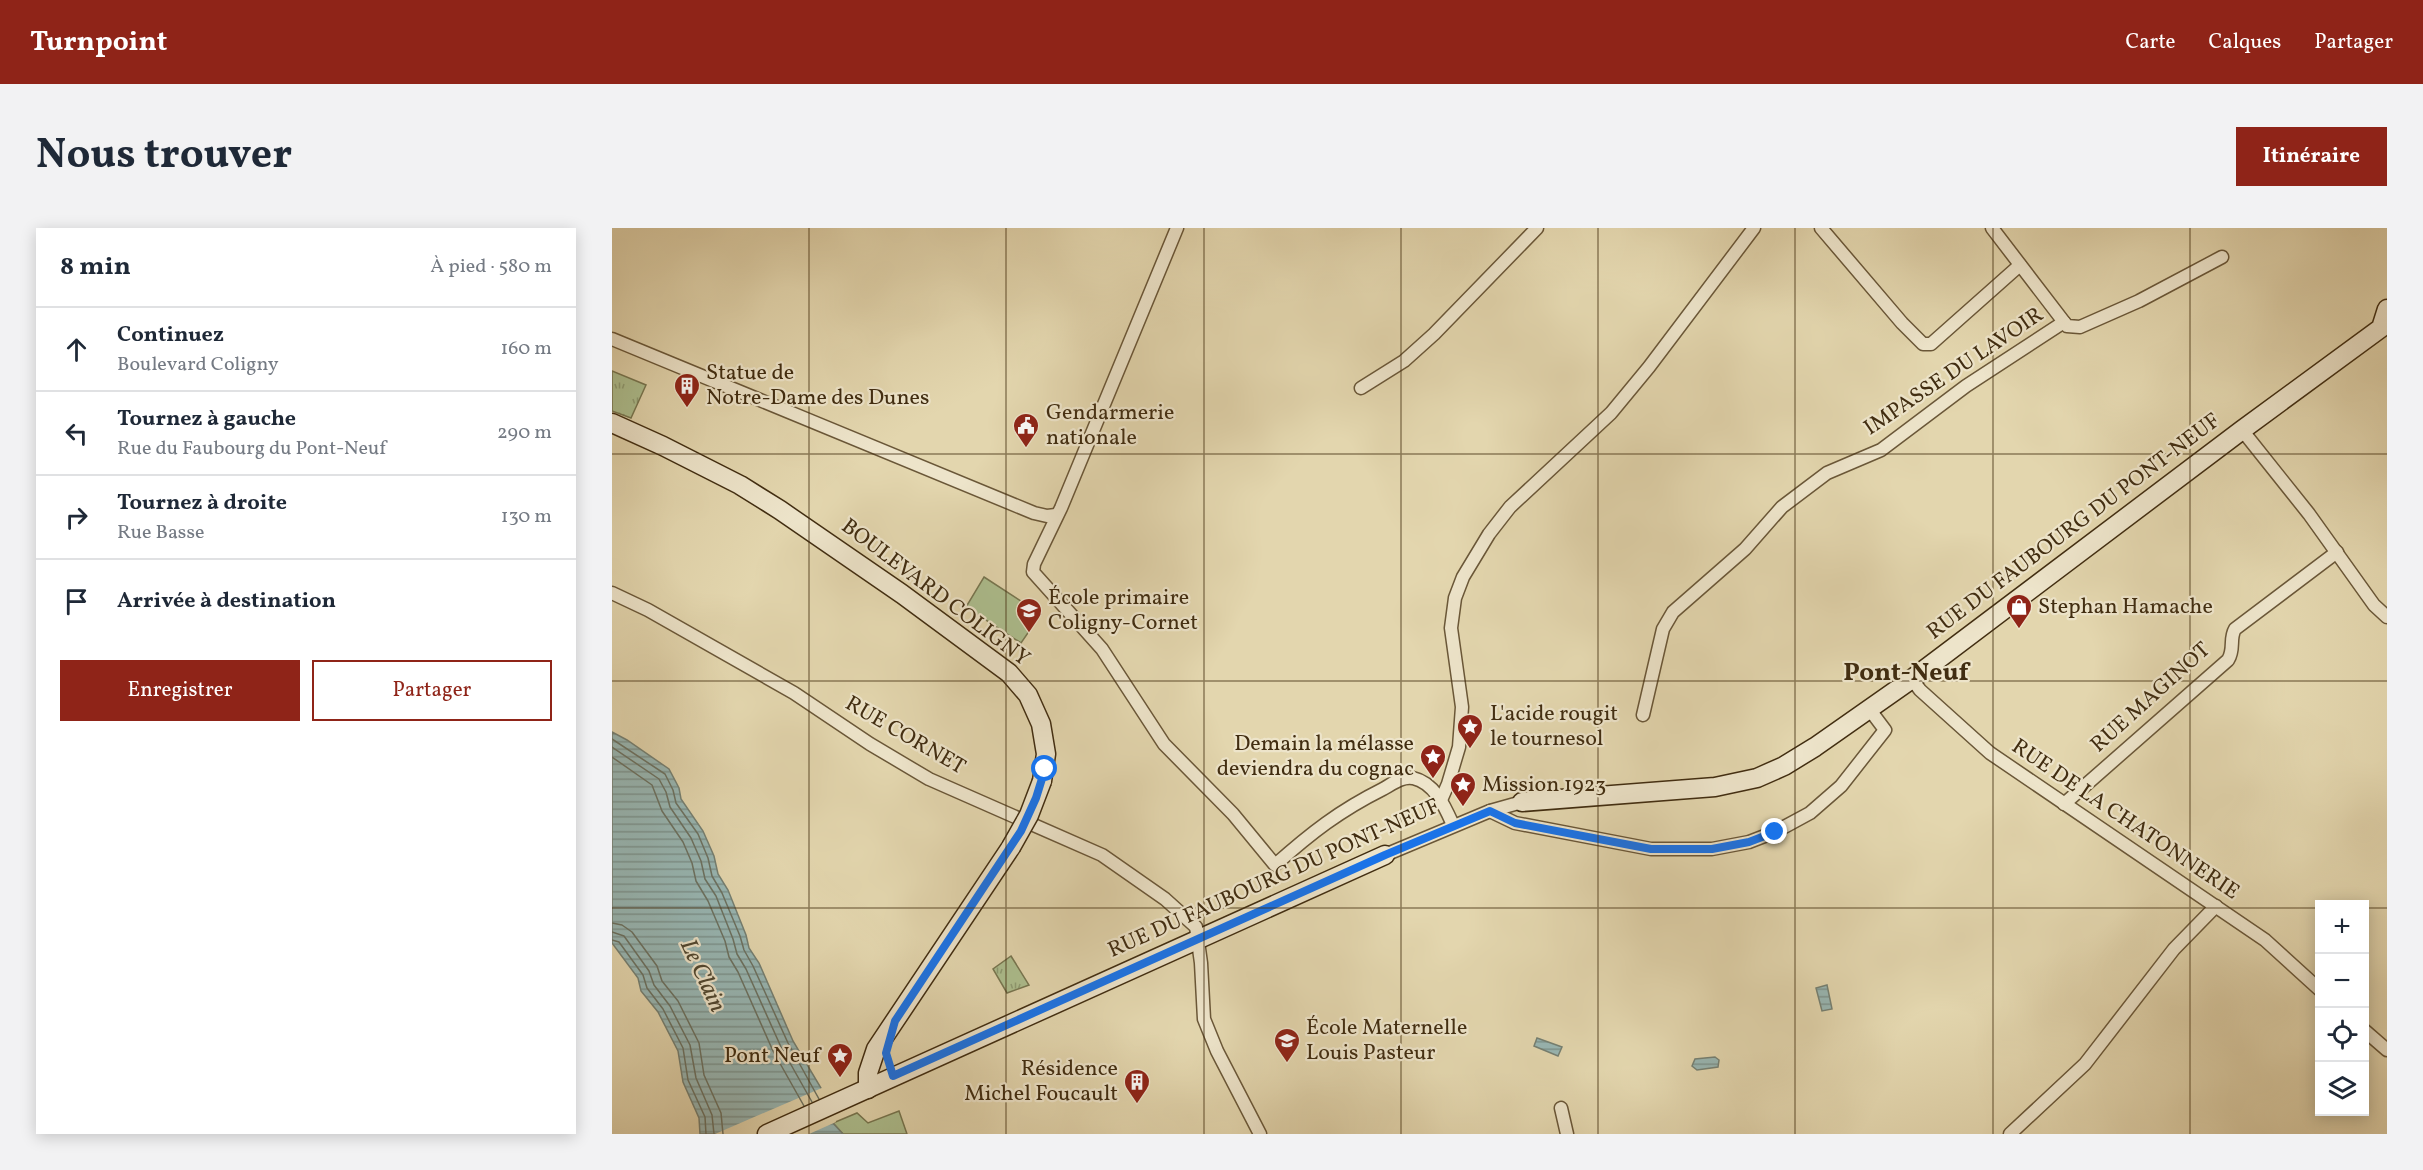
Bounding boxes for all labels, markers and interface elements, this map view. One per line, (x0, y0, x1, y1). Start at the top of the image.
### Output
text: Turnpoint (30, 23, 167, 62)
text: Carte (2125, 28, 2176, 57)
text: Calques (2209, 28, 2281, 57)
text: Partager (2314, 28, 2393, 57)
text: Nous trouver (36, 127, 292, 186)
button: Itinéraire (2236, 127, 2387, 186)
text: 8 min (60, 249, 131, 285)
text: À pied · 580 m (430, 253, 552, 281)
street label: IMPASSE DU LAVOIR (1858, 300, 2050, 444)
text: Continuez (117, 320, 224, 351)
icon: ahead (60, 333, 93, 366)
text: 160 m (500, 335, 552, 363)
text: Boulevard Coligny (117, 351, 279, 379)
place label: Statue de Notre-Dame des Dunes (706, 358, 929, 414)
building icon: Statue de Notre-Dame des Dunes (672, 371, 702, 409)
place label: Gendarmerie nationale (1046, 398, 1174, 454)
text: Tournez à gauche (117, 404, 296, 435)
street label: RUE DU FAUBOURG DU PONT-NEUF (1921, 406, 2227, 648)
public building icon: Gendarmerie nationale (1011, 411, 1041, 449)
icon: left (60, 417, 93, 450)
text: 290 m (497, 419, 552, 447)
text: Rue du Faubourg du Pont-Neuf (117, 435, 386, 463)
text: Tournez à droite (117, 488, 287, 519)
icon: right (60, 501, 93, 534)
text: 130 m (501, 503, 552, 531)
street label: BOULEVARD COLIGNY (834, 512, 1036, 674)
text: Rue Basse (117, 519, 204, 547)
place label: École primaire Coligny-Cornet (1048, 583, 1198, 639)
icon: arrive (60, 585, 93, 618)
text: Arrivée à destination (117, 586, 336, 617)
shop icon: Stephan Hamache (2004, 592, 2034, 630)
place label: Stephan Hamache (2038, 592, 2213, 623)
school or university icon: École primaire Coligny-Cornet (1014, 596, 1044, 634)
street label: RUE MAGINOT (2084, 636, 2218, 760)
district label: Pont-Neuf (1843, 655, 1971, 691)
button: Enregistrer (60, 660, 300, 721)
button: Partager (312, 660, 552, 721)
street label: RUE CORNET (839, 689, 971, 783)
place label: L'acide rougit le tournesol (1490, 699, 1618, 755)
place icon: L'acide rougit le tournesol (1455, 712, 1485, 750)
place label: Demain la mélasse deviendra du cognac (1217, 729, 1414, 785)
street label: RUE DE LA CHATONNERIE (2005, 732, 2245, 908)
place icon: Demain la mélasse deviendra du cognac (1418, 742, 1448, 780)
route start (1031, 755, 1057, 781)
place icon: Mission 1923 (1448, 770, 1478, 808)
place label: Mission 1923 (1482, 770, 1606, 801)
street label: RUE DU FAUBOURG DU PONT-NEUF (1103, 792, 1445, 966)
route end (1761, 818, 1787, 844)
map controls (2315, 900, 2369, 1116)
button: + (2315, 900, 2369, 954)
water label: Le Clain (670, 934, 734, 1018)
button: − (2315, 954, 2369, 1008)
button: locate (2315, 1008, 2369, 1062)
place label: École Maternelle Louis Pasteur (1306, 1013, 1467, 1069)
school or university icon: École Maternelle Louis Pasteur (1272, 1026, 1302, 1064)
place label: Pont Neuf (724, 1041, 822, 1072)
place icon: Pont Neuf (825, 1041, 855, 1079)
place label: Résidence Michel Foucault (964, 1054, 1118, 1110)
button: layers (2315, 1062, 2369, 1116)
building icon: Résidence Michel Foucault (1122, 1067, 1152, 1105)

